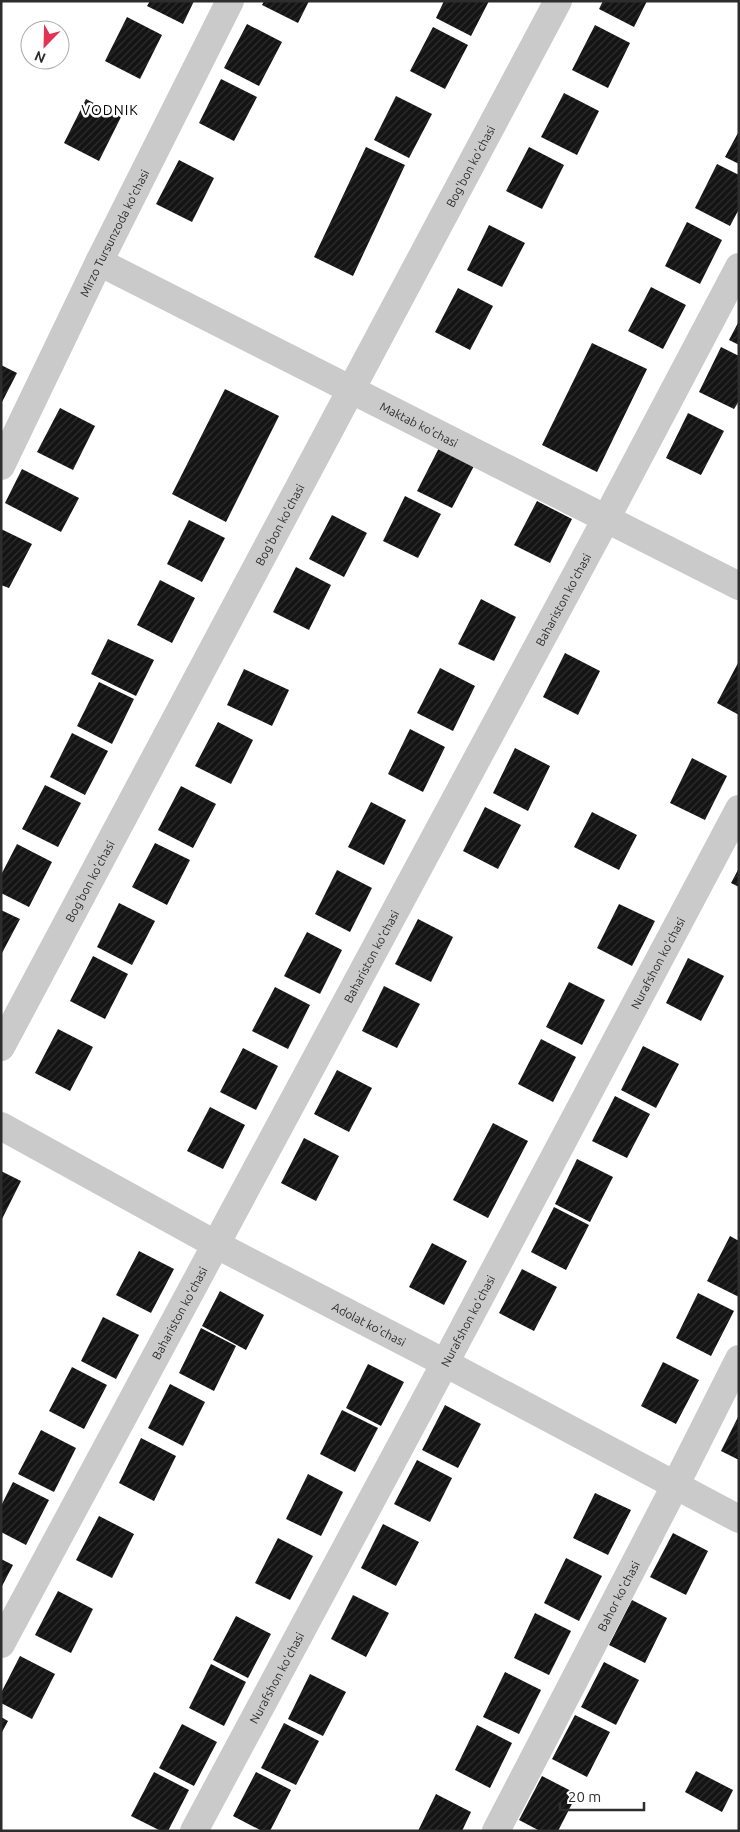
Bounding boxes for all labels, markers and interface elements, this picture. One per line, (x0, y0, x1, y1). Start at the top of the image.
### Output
north arrow (20, 20, 70, 70)
text: N (32, 48, 48, 66)
district label: VODNIK (81, 102, 139, 118)
street label: Bog'bon ko'chasi (443, 123, 497, 209)
street label: Mirzo Tursunzoda ko'chasi (77, 167, 151, 299)
street label: Maktab ko'chasi (378, 399, 460, 449)
street label: Bog'bon ko'chasi (252, 481, 306, 567)
street label: Bahariston ko'chasi (533, 551, 593, 648)
street label: Bog'bon ko'chasi (62, 838, 116, 924)
street label: Bahariston ko'chasi (341, 908, 401, 1005)
street label: Nurafshon ko'chasi (628, 915, 687, 1011)
street label: Bahariston ko'chasi (149, 1264, 209, 1361)
street label: Nurafshon ko'chasi (438, 1273, 497, 1369)
street label: Adolat ko'chasi (330, 1299, 408, 1348)
street label: Bahor ko'chasi (594, 1558, 642, 1633)
street label: Nurafshon ko'chasi (246, 1630, 306, 1726)
scale bar (560, 1780, 644, 1812)
text: 20 m (568, 1788, 601, 1805)

